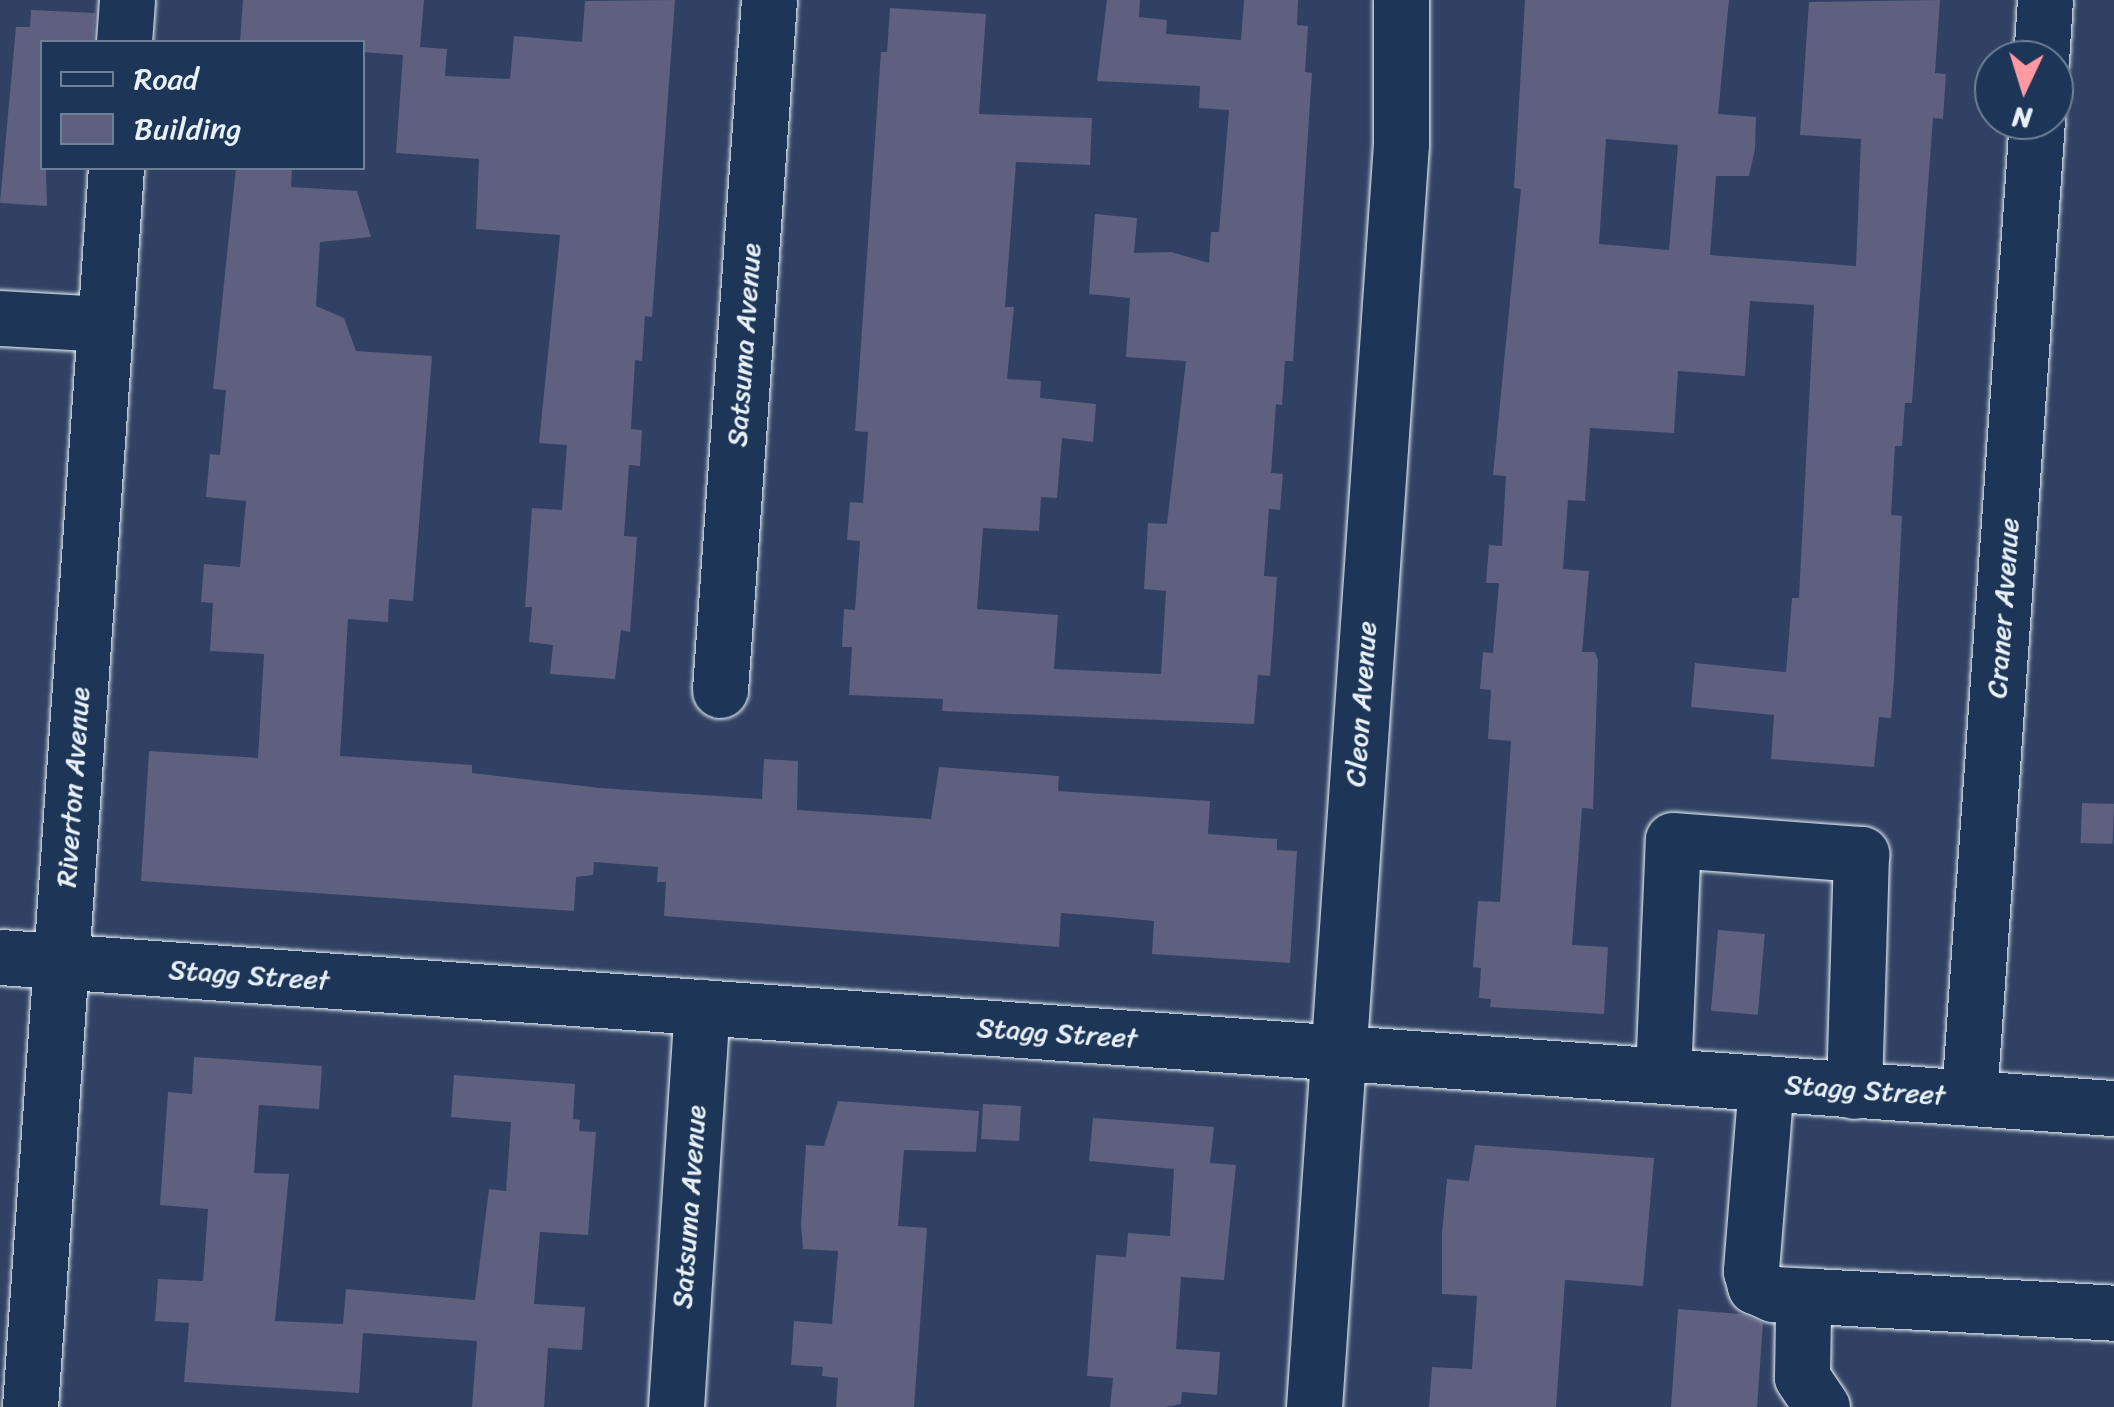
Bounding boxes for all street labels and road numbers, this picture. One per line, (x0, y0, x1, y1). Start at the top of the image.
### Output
street label: Satsuma Avenue (720, 242, 768, 448)
street label: Craner Avenue (1980, 517, 2026, 699)
street label: Cleon Avenue (1338, 620, 1384, 788)
street label: Riverton Avenue (49, 686, 97, 888)
street label: Stagg Street (168, 953, 330, 997)
street label: Stagg Street (976, 1011, 1138, 1055)
street label: Stagg Street (1784, 1068, 1946, 1112)
street label: Satsuma Avenue (665, 1104, 713, 1310)

